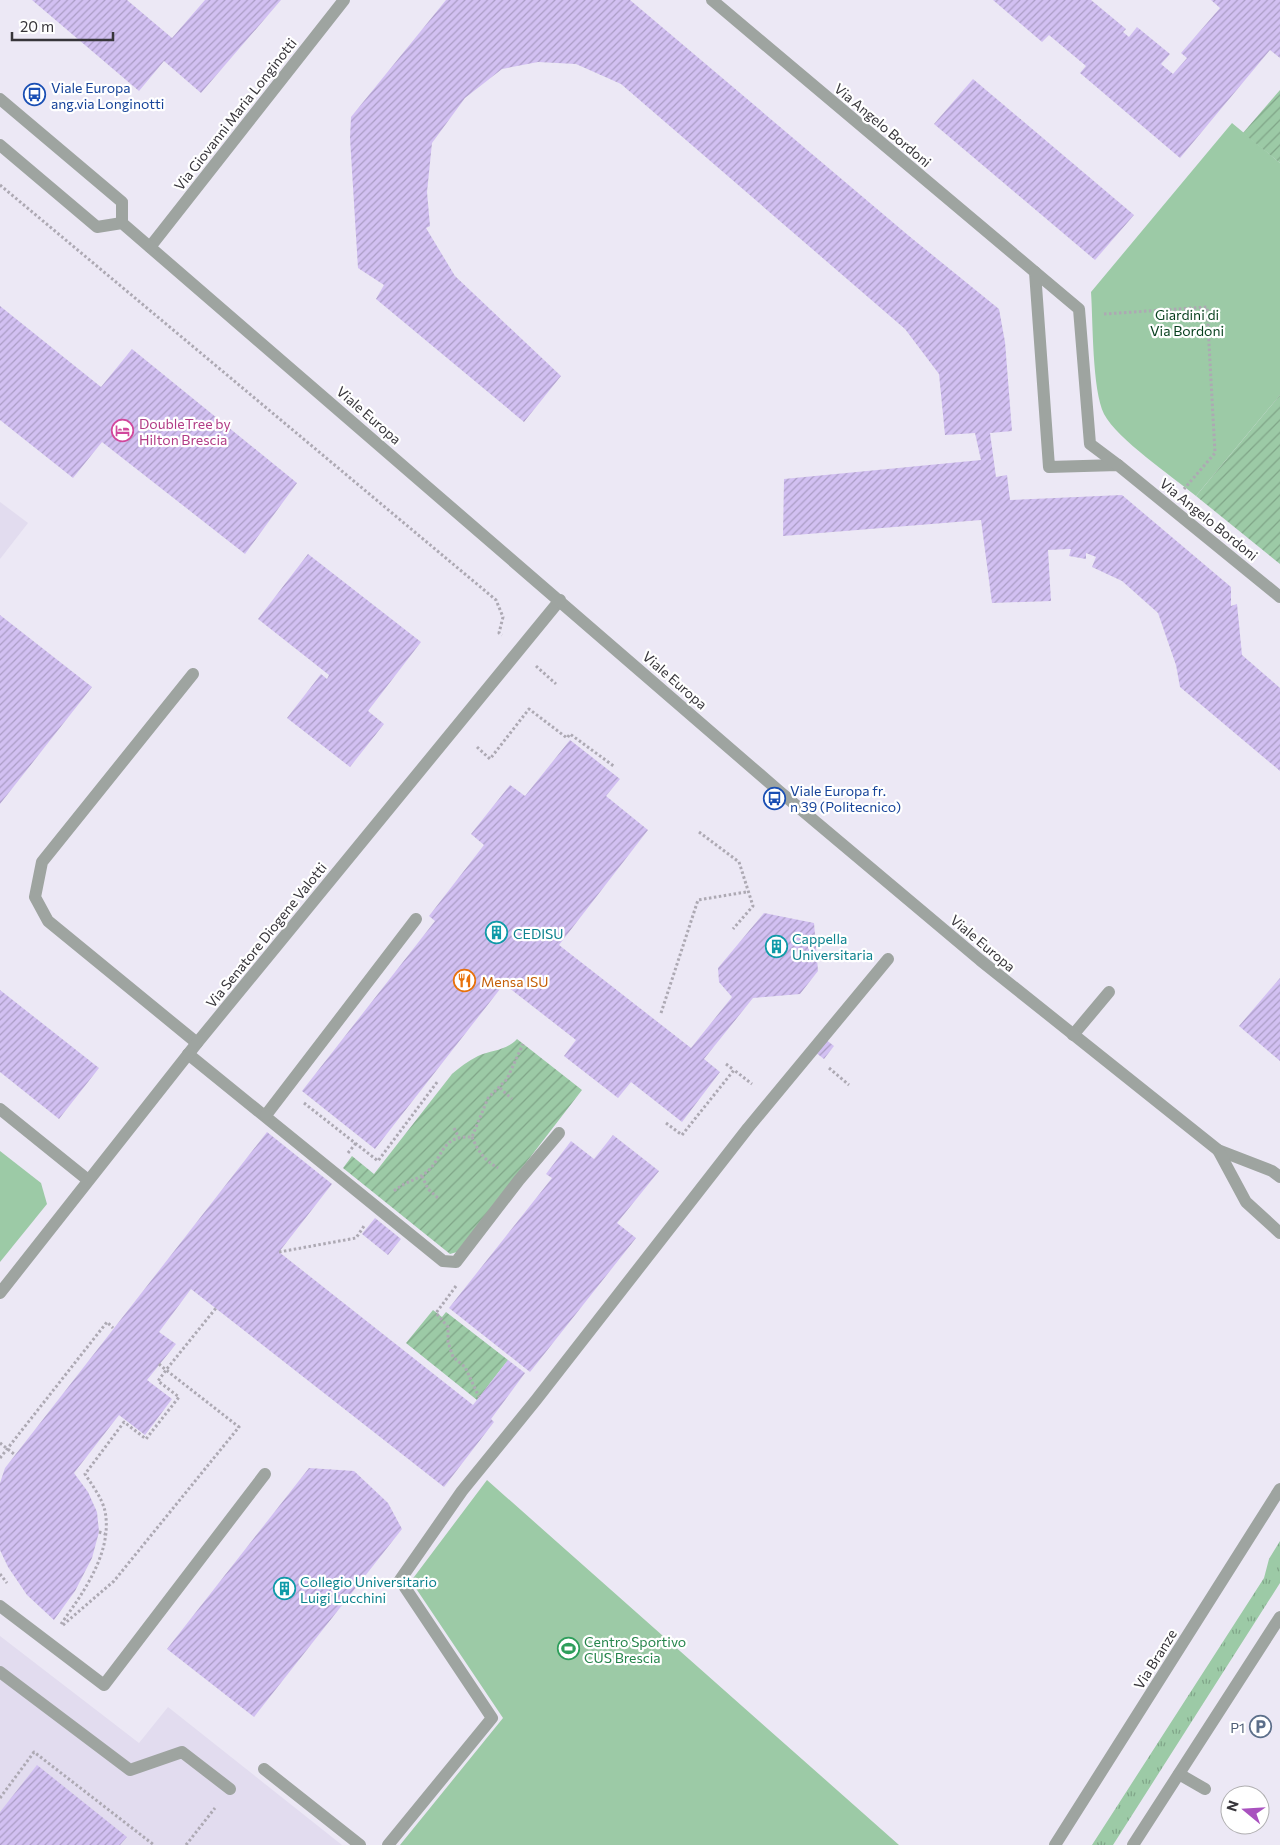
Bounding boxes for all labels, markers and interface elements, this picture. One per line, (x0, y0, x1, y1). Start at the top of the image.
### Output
scale bar (12, 10, 114, 42)
text: 20 m (20, 17, 54, 35)
street label: Via Giovanni Maria Longinotti (170, 34, 300, 194)
place label: Viale Europa ang.via Longinotti (51, 79, 164, 112)
street label: Via Angelo Bordoni (831, 80, 935, 170)
bus stop icon: Viale Europa ang.via Longinotti (23, 83, 47, 107)
park label: Giardini di Via Bordoni (1150, 306, 1224, 339)
street label: Viale Europa (333, 382, 405, 448)
place label: DoubleTree by Hilton Brescia (139, 415, 231, 448)
hotel icon: DoubleTree by Hilton Brescia (111, 419, 135, 443)
street label: Via Angelo Bordoni (1157, 474, 1261, 564)
street label: Viale Europa (639, 647, 711, 713)
place label: Viale Europa fr. n 39 (Politecnico) (790, 782, 901, 815)
bus stop icon: Viale Europa fr. n 39 (Politecnico) (762, 786, 786, 810)
street label: Via Senatore Diogene Valotti (202, 859, 330, 1011)
street label: Viale Europa (947, 911, 1019, 975)
building icon: CEDISU (485, 921, 509, 945)
place label: CEDISU (513, 925, 564, 942)
place label: Cappella Universitaria (792, 930, 873, 963)
building icon: Cappella Universitaria (764, 934, 788, 958)
restaurant icon: Mensa ISU (453, 969, 477, 993)
place label: Mensa ISU (481, 973, 549, 990)
place label: Collegio Universitario Luigi Lucchini (300, 1573, 437, 1606)
building icon: Collegio Universitario Luigi Lucchini (272, 1577, 296, 1601)
street label: Via Branze (1130, 1626, 1180, 1692)
place label: Centro Sportivo CUS Brescia (584, 1633, 686, 1666)
sports icon: Centro Sportivo CUS Brescia (556, 1637, 580, 1661)
parking icon: P1 (1249, 1715, 1273, 1739)
place label: P1 (1230, 1719, 1245, 1736)
north arrow (1220, 1785, 1270, 1835)
text: N (1222, 1798, 1242, 1813)

